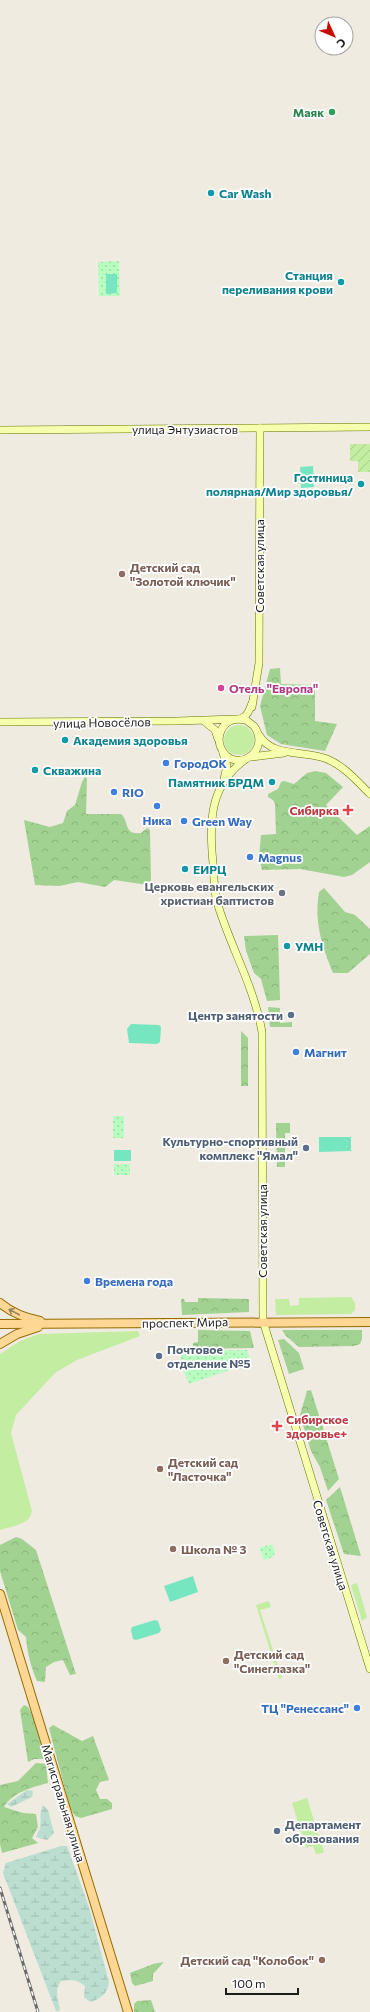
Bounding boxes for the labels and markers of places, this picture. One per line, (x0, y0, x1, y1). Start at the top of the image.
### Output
place label: Маяк (293, 105, 324, 119)
marker: Маяк (327, 107, 337, 117)
place label: Car Wash (219, 186, 272, 200)
marker: Car Wash (206, 188, 216, 198)
place label: Станция переливания крови (222, 268, 333, 296)
marker: Станция переливания крови (336, 277, 346, 287)
place label: Гостиница полярная/Мир здоровья/ (206, 470, 354, 498)
marker: Гостиница полярная/Мир здоровья/ (356, 479, 366, 489)
place label: Детский сад "Золотой ключик" (130, 560, 236, 588)
marker: Детский сад "Золотой ключик" (117, 569, 127, 579)
place label: Отель "Европа" (229, 681, 318, 695)
marker: Отель "Европа" (216, 683, 226, 693)
place label: Академия здоровья (73, 733, 188, 747)
marker: Академия здоровья (60, 735, 70, 745)
place label: ГородОК (174, 756, 228, 770)
marker: ГородОК (161, 758, 171, 768)
place label: Скважина (43, 763, 101, 777)
marker: Скважина (30, 765, 40, 775)
place label: Памятник БРДМ (168, 775, 264, 789)
marker: Памятник БРДМ (267, 777, 277, 787)
place label: RIO (122, 785, 144, 799)
marker: RIO (109, 787, 119, 797)
marker: Ника (152, 801, 162, 811)
place label: Сибирка (289, 803, 339, 817)
marker: Сибирка (342, 804, 354, 816)
place label: Ника (142, 813, 172, 827)
place label: Green Way (192, 814, 252, 828)
marker: Green Way (179, 816, 189, 826)
place label: Magnus (258, 850, 302, 864)
marker: Magnus (245, 852, 255, 862)
place label: ЕИРЦ (193, 862, 227, 876)
marker: ЕИРЦ (180, 864, 190, 874)
place label: Церковь евангельских христиан баптистов (145, 879, 274, 907)
marker: Церковь евангельских христиан баптистов (277, 888, 287, 898)
place label: УМН (295, 939, 323, 953)
marker: УМН (282, 941, 292, 951)
place label: Центр занятости (188, 1008, 283, 1022)
marker: Центр занятости (286, 1010, 296, 1020)
place label: Магнит (304, 1045, 347, 1059)
marker: Магнит (291, 1047, 301, 1057)
place label: Культурно-спортивный комплекс "Ямал" (162, 1134, 298, 1162)
marker: Культурно-спортивный комплекс "Ямал" (301, 1143, 311, 1153)
place label: Времена года (95, 1274, 173, 1288)
marker: Времена года (82, 1276, 92, 1286)
place label: Почтовое отделение №5 (167, 1342, 251, 1370)
marker: Почтовое отделение №5 (154, 1351, 164, 1361)
place label: Сибирское здоровье+ (286, 1412, 348, 1440)
marker: Сибирское здоровье+ (271, 1420, 283, 1432)
place label: Детский сад "Ласточка" (168, 1455, 239, 1483)
marker: Детский сад "Ласточка" (155, 1464, 165, 1474)
place label: Школа № 3 (181, 1542, 247, 1556)
marker: Школа № 3 (168, 1544, 178, 1554)
place label: Детский сад "Синеглазка" (234, 1647, 310, 1675)
marker: Детский сад "Синеглазка" (221, 1656, 231, 1666)
place label: ТЦ "Ренессанс" (261, 1701, 349, 1715)
marker: ТЦ "Ренессанс" (352, 1703, 362, 1713)
place label: Департамент образования (285, 1817, 361, 1845)
marker: Департамент образования (272, 1826, 282, 1836)
place label: Детский сад "Колобок" (181, 1953, 314, 1967)
marker: Детский сад "Колобок" (317, 1955, 327, 1965)

